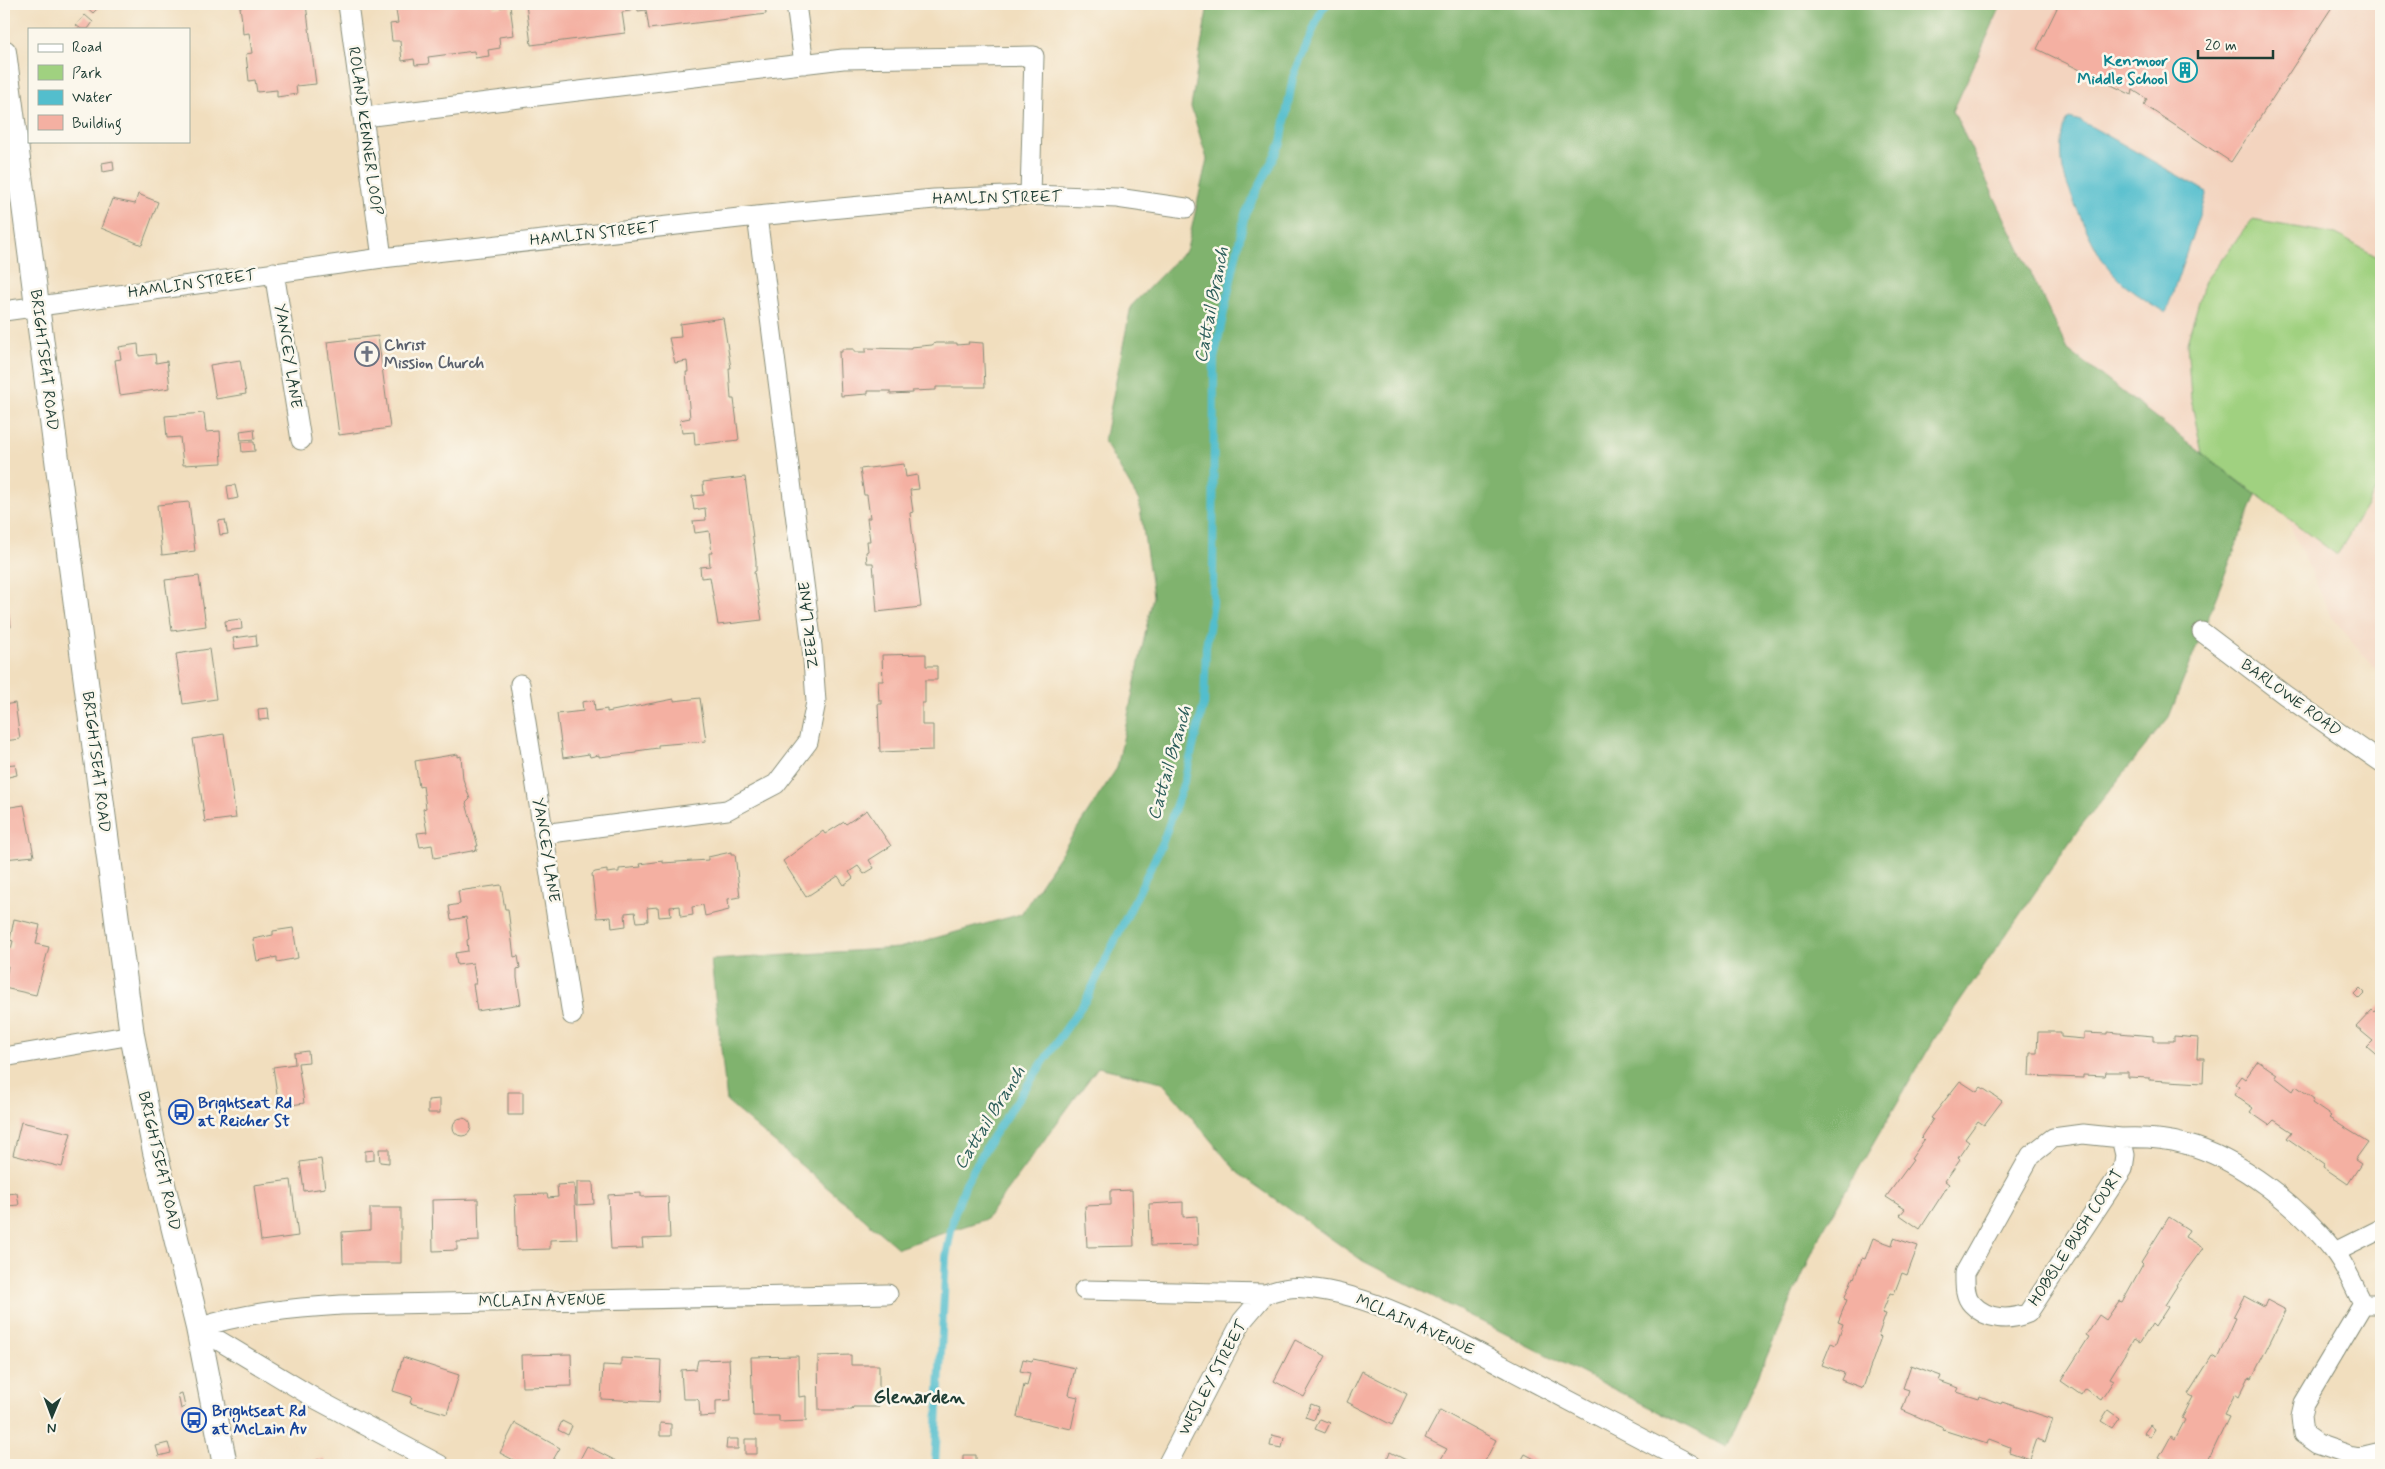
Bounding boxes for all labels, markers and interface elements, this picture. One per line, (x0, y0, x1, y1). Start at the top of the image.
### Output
legend (28, 28, 190, 142)
scale bar (2198, 28, 2272, 60)
text: 20 m (2205, 36, 2237, 56)
text: Road (72, 38, 102, 58)
street label: ROLAND KENNER LOOP (343, 45, 387, 217)
place label: Kenmoor Middle School (2077, 51, 2168, 90)
building icon: Kenmoor Middle School (2172, 57, 2198, 83)
text: Park (72, 64, 102, 84)
text: Water (72, 88, 112, 108)
text: Building (72, 114, 122, 135)
street label: HAMLIN STREET (932, 186, 1063, 210)
street label: HAMLIN STREET (529, 217, 660, 251)
water label: Cattail Branch (1189, 245, 1235, 365)
street label: HAMLIN STREET (127, 264, 259, 303)
street label: BRIGHTSEAT ROAD (25, 288, 63, 432)
street label: YANCEY LANE (269, 302, 307, 410)
place label: Christ Mission Church (384, 335, 485, 374)
church icon: Christ Mission Church (354, 341, 380, 367)
street label: ZEEK LANE (794, 580, 824, 670)
street label: BARLOWE ROAD (2237, 654, 2345, 742)
street label: BRIGHTSEAT ROAD (77, 690, 115, 834)
water label: Cattail Branch (1142, 703, 1198, 823)
street label: YANCEY LANE (527, 796, 565, 904)
water label: Cattail Branch (949, 1061, 1032, 1174)
street label: BRIGHTSEAT ROAD (133, 1089, 185, 1233)
place label: Brightseat Rd at Reicher St (198, 1093, 292, 1132)
bus stop icon: Brightseat Rd at Reicher St (168, 1099, 194, 1125)
street label: HOBBLE BUSH COURT (2024, 1166, 2128, 1310)
street label: MCLAIN AVENUE (478, 1289, 606, 1313)
street label: MCLAIN AVENUE (1353, 1290, 1477, 1360)
street label: WESLEY STREET (1174, 1316, 1253, 1439)
district label: Glenarden (873, 1385, 965, 1410)
north arrow (28, 1392, 78, 1442)
place label: Brightseat Rd at McLain Av (212, 1401, 307, 1440)
bus stop icon: Brightseat Rd at McLain Av (181, 1407, 207, 1433)
text: N (47, 1419, 57, 1437)

